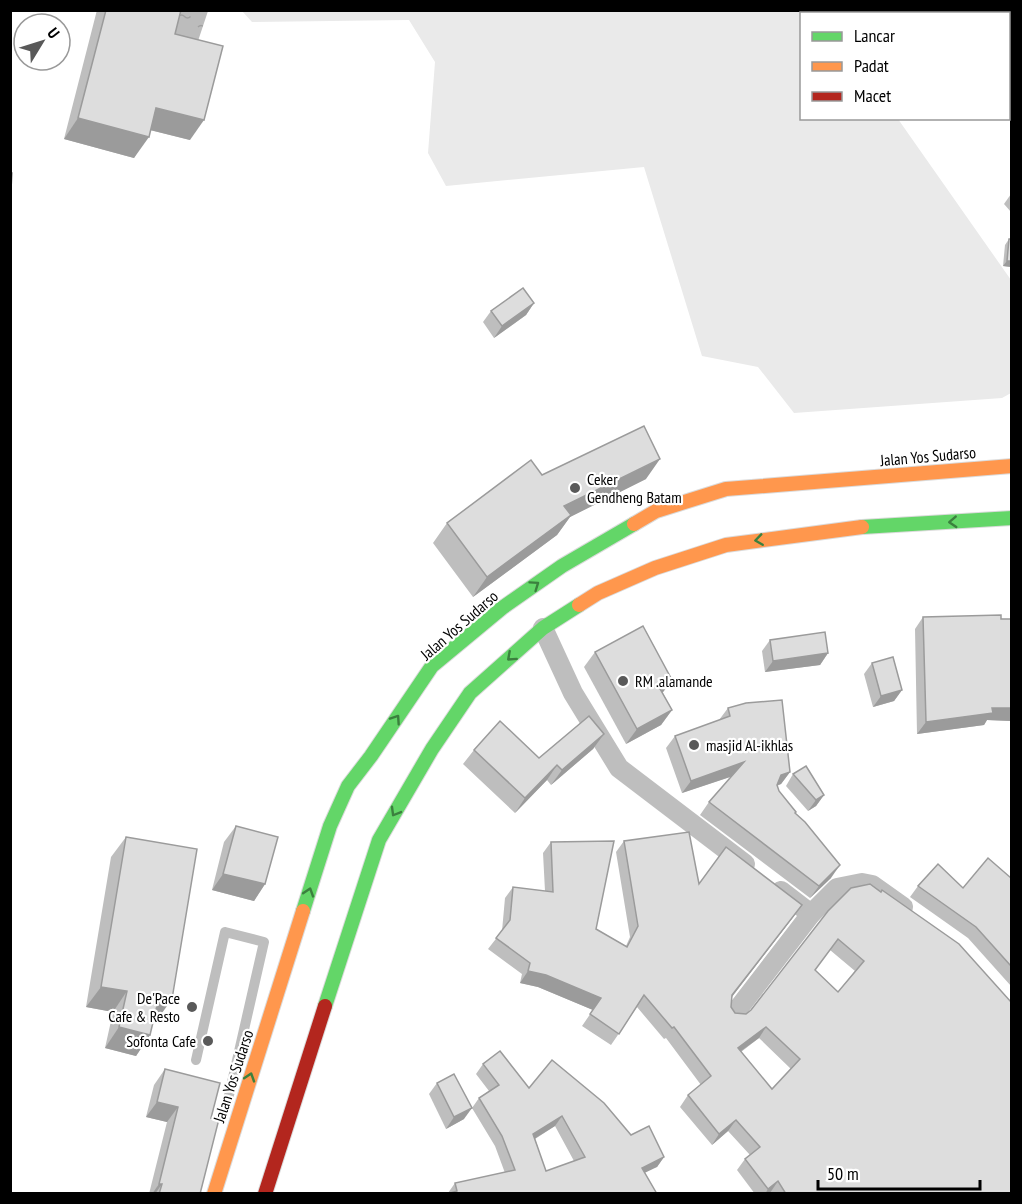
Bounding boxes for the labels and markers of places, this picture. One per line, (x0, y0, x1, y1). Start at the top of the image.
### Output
place label: Ceker Gendheng Batam (587, 469, 682, 507)
marker: Ceker Gendheng Batam (568, 481, 582, 495)
place label: RM .alamande (635, 671, 713, 691)
marker: RM .alamande (616, 674, 630, 688)
place label: masjid Al-ikhlas (706, 735, 793, 755)
marker: masjid Al-ikhlas (687, 738, 701, 752)
place label: De'Pace Cafe & Resto (108, 988, 180, 1026)
marker: De'Pace Cafe & Resto (185, 1000, 199, 1014)
place label: Sofonta Cafe (126, 1031, 196, 1051)
marker: Sofonta Cafe (201, 1034, 215, 1048)

